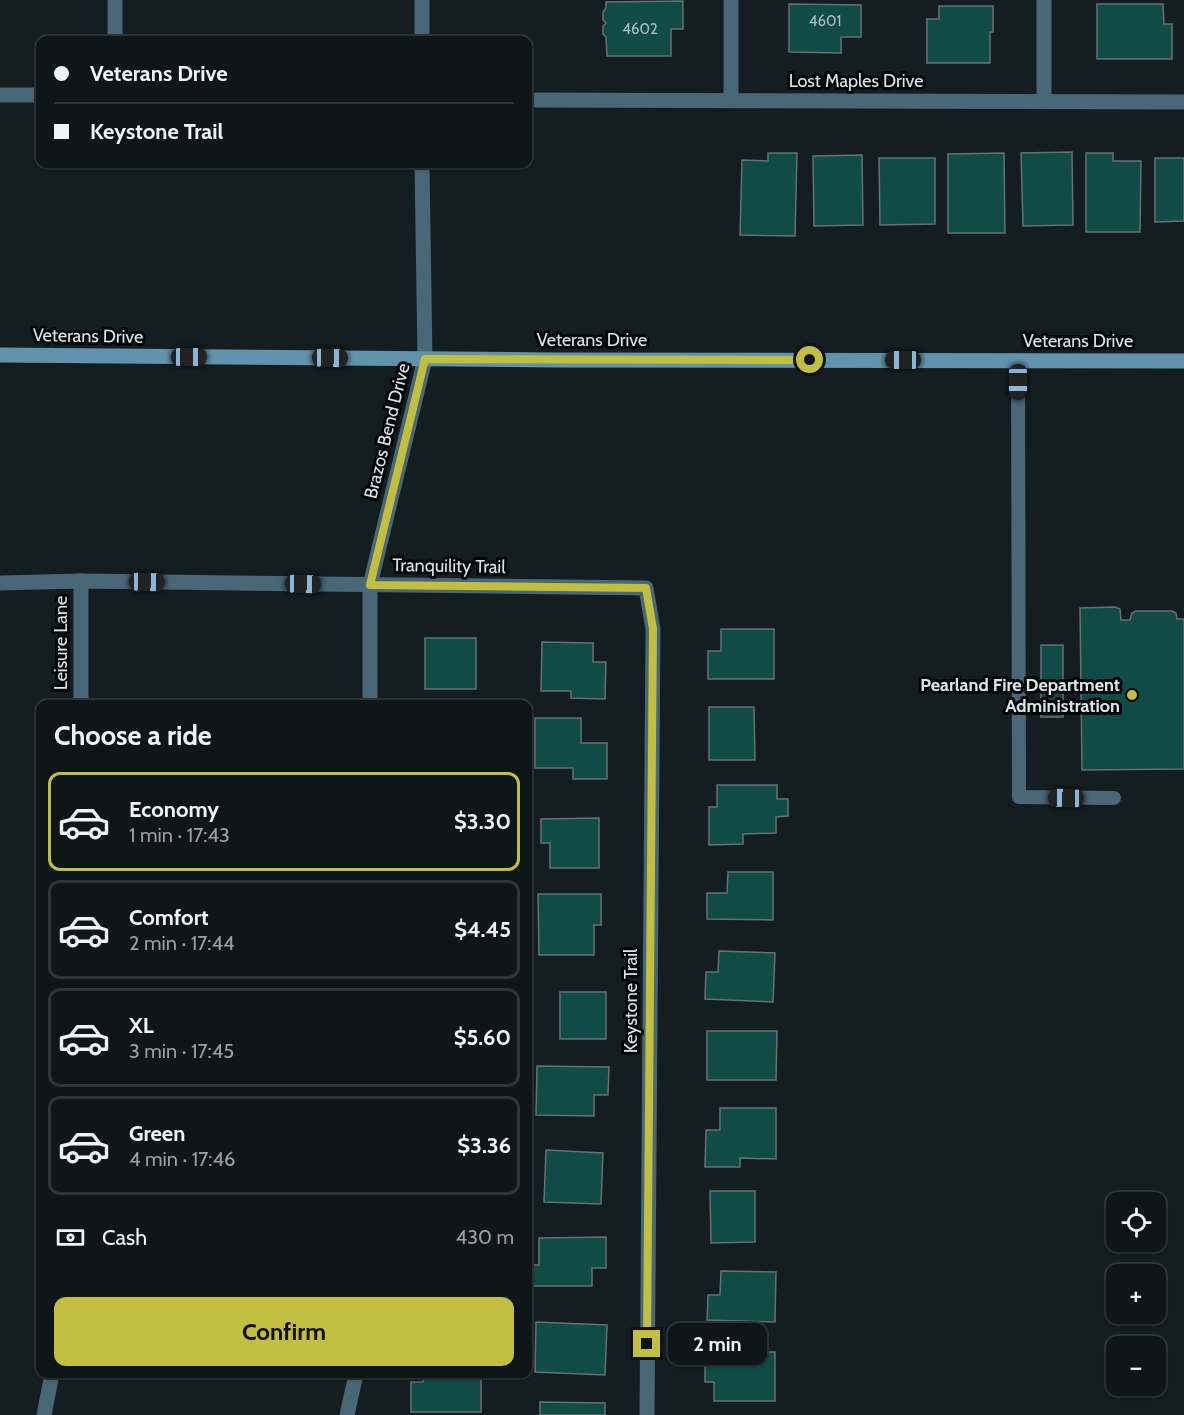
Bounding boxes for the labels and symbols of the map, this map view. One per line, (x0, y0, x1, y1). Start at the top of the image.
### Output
house number: 4601 (809, 12, 841, 30)
house number: 4602 (622, 20, 658, 38)
street label: Lost Maples Drive (789, 70, 923, 92)
street label: Veterans Drive (33, 324, 143, 348)
street label: Veterans Drive (537, 329, 647, 351)
street label: Veterans Drive (1023, 330, 1133, 352)
route start (796, 346, 823, 373)
car (171, 348, 207, 366)
car (312, 349, 348, 367)
car (885, 351, 921, 369)
street label: Brazos Bend Drive (360, 361, 414, 501)
car (1009, 364, 1027, 400)
street label: Tranquility Trail (392, 554, 506, 578)
car (129, 573, 165, 591)
car (285, 575, 321, 593)
street label: Leisure Lane (50, 596, 72, 690)
place label: Pearland Fire Department Administration (920, 674, 1120, 717)
marker: Pearland Fire Department Administration (1125, 688, 1139, 702)
car (1048, 789, 1084, 807)
street label: Keystone Trail (620, 948, 642, 1053)
callout: 2 min (668, 1323, 767, 1365)
route end (633, 1330, 660, 1357)

